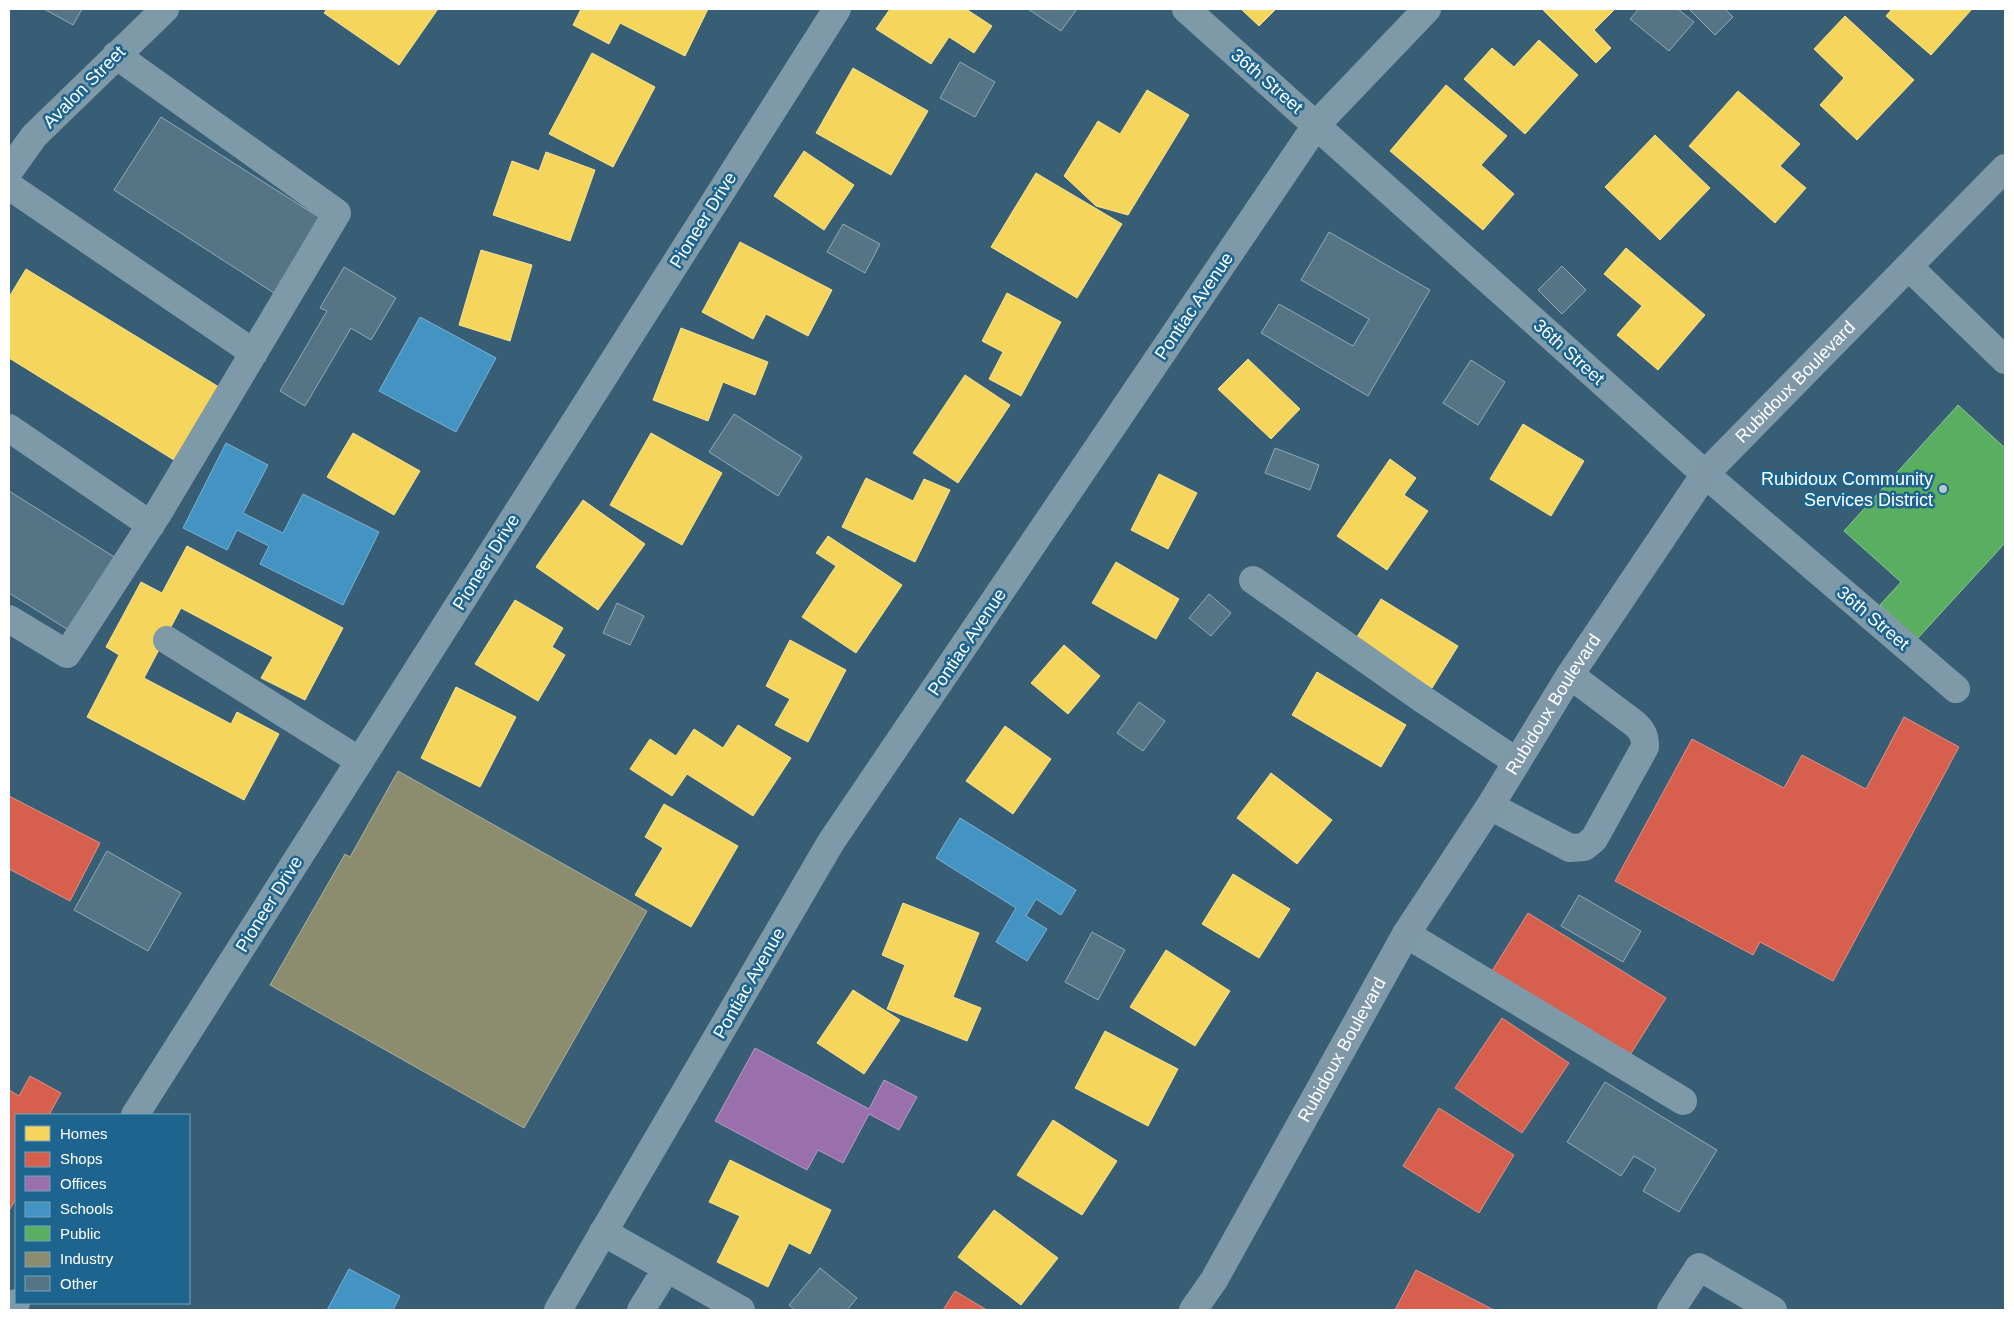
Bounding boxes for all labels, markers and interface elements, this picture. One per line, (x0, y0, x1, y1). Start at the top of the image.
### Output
street label: Avalon Street (39, 42, 129, 132)
street label: 36th Street (1227, 45, 1307, 117)
street label: Pioneer Drive (666, 168, 740, 272)
street label: Pontiac Avenue (1151, 249, 1237, 363)
street label: 36th Street (1530, 315, 1608, 389)
street label: Rubidoux Boulevard (1731, 317, 1859, 447)
place label: Rubidoux Community Services District (1761, 469, 1933, 510)
marker: Rubidoux Community Services District (1937, 483, 1949, 495)
street label: Pioneer Drive (449, 510, 523, 614)
street label: 36th Street (1833, 582, 1913, 654)
street label: Pontiac Avenue (924, 585, 1010, 699)
street label: Rubidoux Boulevard (1502, 630, 1605, 778)
street label: Pioneer Drive (232, 852, 306, 956)
street label: Pontiac Avenue (709, 924, 789, 1042)
street label: Rubidoux Boulevard (1294, 974, 1390, 1125)
legend (15, 1114, 190, 1304)
text: Homes (60, 1125, 108, 1142)
text: Shops (60, 1150, 103, 1167)
text: Offices (60, 1175, 106, 1192)
text: Schools (60, 1200, 113, 1217)
text: Public (60, 1225, 101, 1242)
text: Industry (60, 1250, 114, 1267)
text: Other (60, 1275, 98, 1292)

